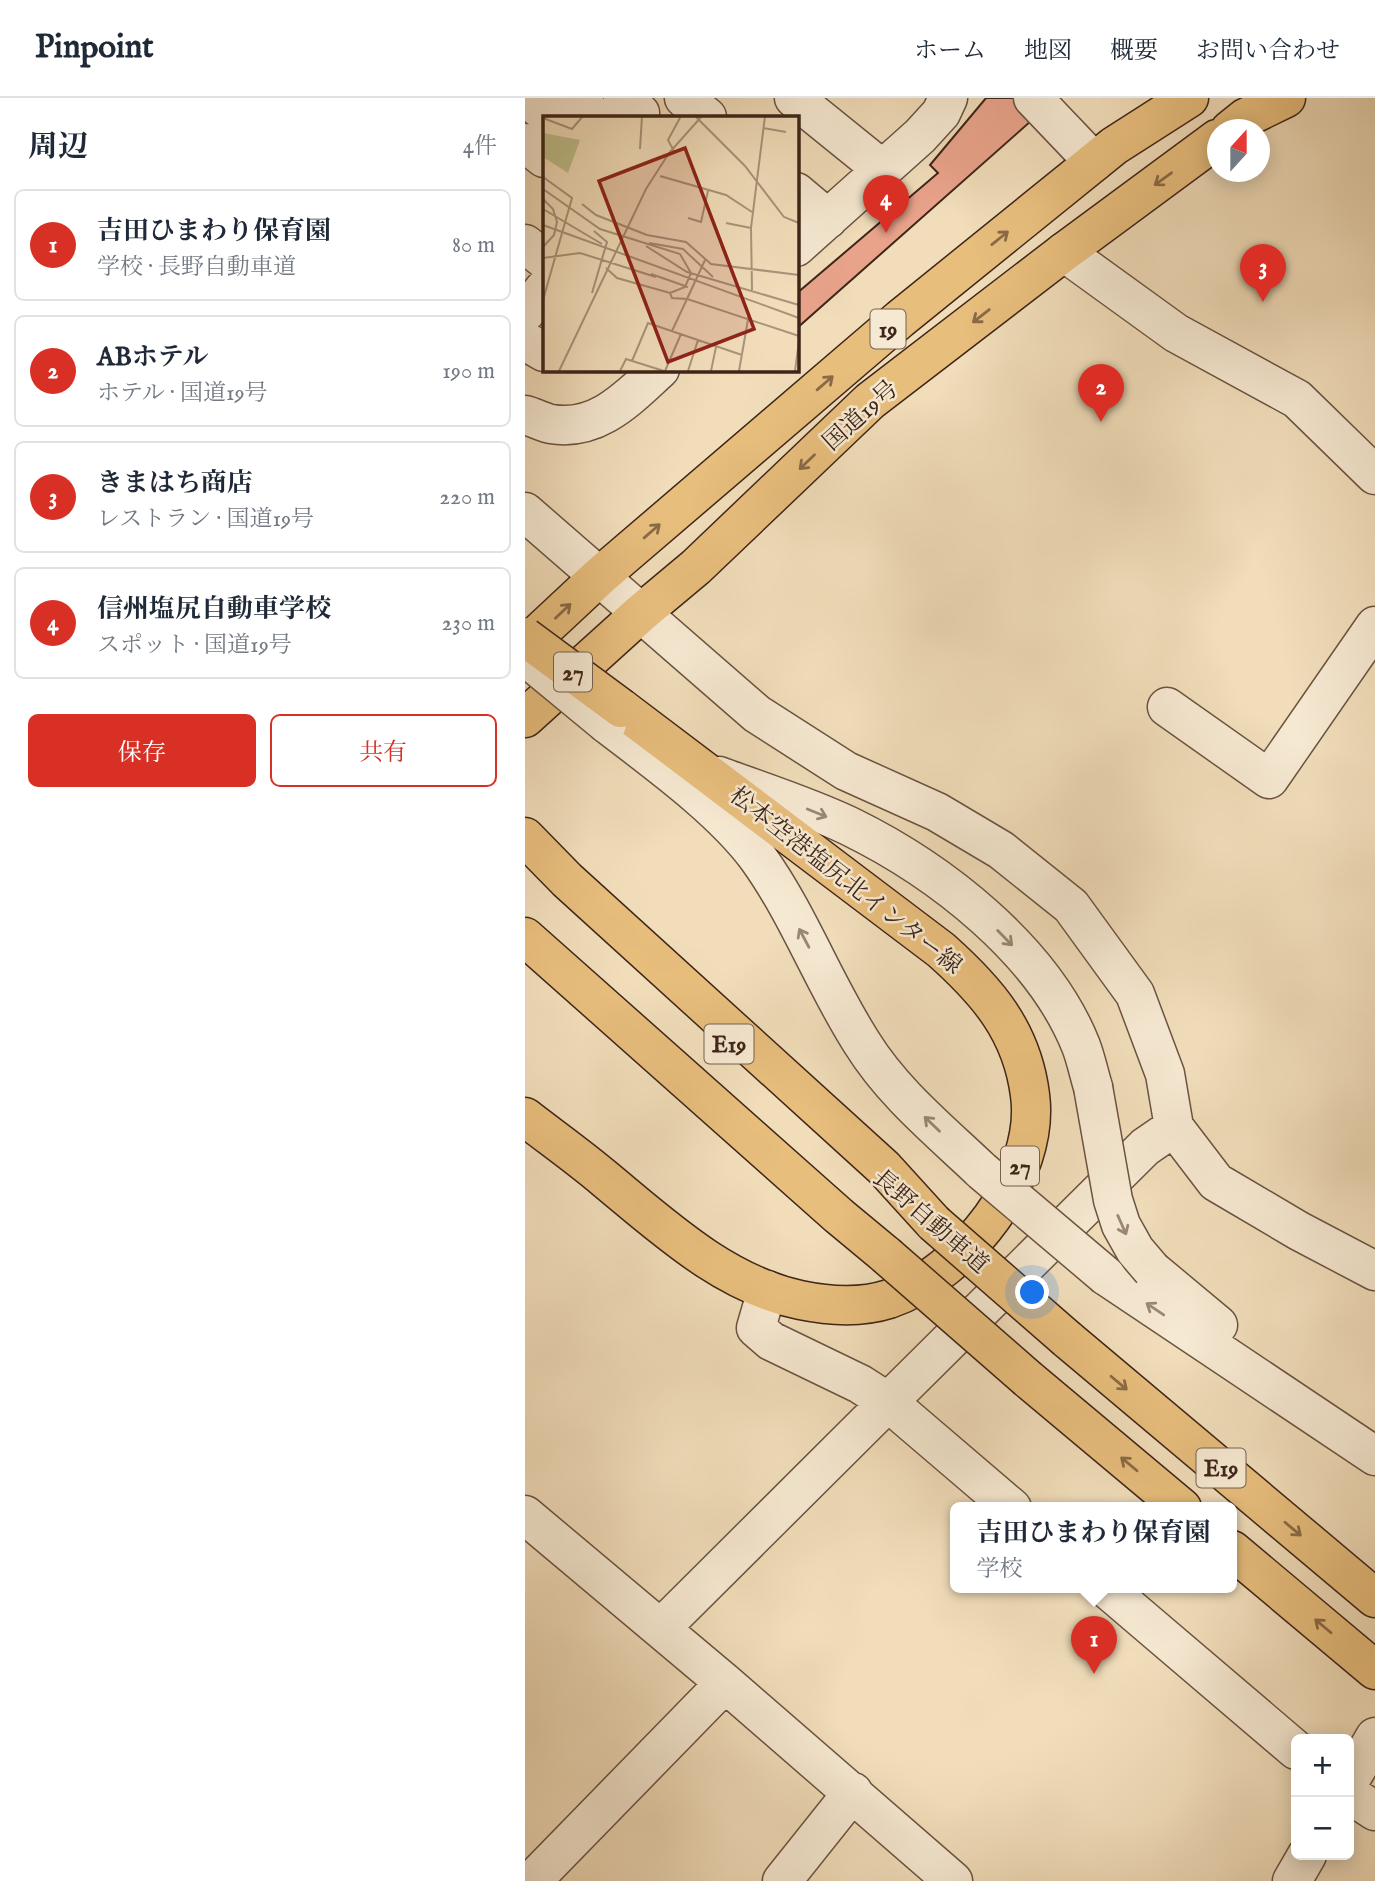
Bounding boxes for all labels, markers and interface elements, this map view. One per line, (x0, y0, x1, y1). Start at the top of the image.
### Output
text: Pinpoint (35, 27, 154, 69)
text: ホーム (914, 36, 986, 67)
text: 地図 (1024, 36, 1072, 67)
text: 概要 (1110, 36, 1158, 67)
text: お問い合わせ (1196, 36, 1340, 67)
inset map (543, 116, 798, 371)
north arrow (1207, 119, 1270, 182)
text: 周辺 (28, 129, 88, 167)
text: 4件 (463, 132, 497, 161)
one-way arrow (1153, 171, 1172, 186)
pin: 4 (863, 175, 909, 233)
text: 吉田ひまわり保育園 (97, 215, 331, 248)
one-way arrow (990, 230, 1008, 246)
text: 1 (49, 231, 57, 260)
text: 80 m (452, 231, 495, 260)
pin: 3 (1240, 244, 1286, 302)
text: 学校 · 長野自動車道 (97, 253, 296, 282)
one-way arrow (972, 308, 990, 323)
road number: 19 (871, 310, 905, 348)
text: ABホテル (97, 341, 208, 374)
text: 2 (48, 357, 58, 386)
text: 190 m (442, 357, 495, 386)
pin: 2 (1078, 364, 1124, 422)
street label: 国道19号 (817, 374, 905, 458)
one-way arrow (816, 375, 834, 391)
text: ホテル · 国道19号 (97, 379, 268, 408)
one-way arrow (798, 454, 816, 470)
text: きまはち商店 (97, 467, 253, 500)
text: 3 (49, 483, 57, 512)
text: 220 m (439, 483, 495, 512)
text: レストラン · 国道19号 (97, 505, 314, 534)
one-way arrow (643, 523, 661, 539)
text: 信州塩尻自動車学校 (97, 593, 331, 626)
one-way arrow (554, 603, 571, 620)
text: 4 (47, 609, 59, 638)
text: 230 m (442, 609, 495, 638)
text: スポット · 国道19号 (97, 631, 292, 660)
road number: 27 (554, 652, 592, 692)
button: 保存 (28, 714, 256, 787)
button: 共有 (270, 714, 497, 787)
street label: 松本空港塩尻北インター線 (722, 781, 968, 982)
one-way arrow (806, 807, 827, 820)
one-way arrow (797, 928, 810, 949)
one-way arrow (996, 929, 1013, 946)
road number: E19 (705, 1024, 753, 1063)
one-way arrow (924, 1115, 941, 1132)
road number: 27 (1001, 1147, 1039, 1186)
street label: 長野自動車道 (866, 1163, 995, 1281)
one-way arrow (1116, 1214, 1129, 1236)
your location (1015, 1275, 1049, 1309)
one-way arrow (1146, 1302, 1166, 1316)
one-way arrow (1110, 1375, 1128, 1391)
road number: E19 (1197, 1448, 1245, 1488)
one-way arrow (1121, 1456, 1139, 1472)
popup (950, 1502, 1237, 1593)
text: 吉田ひまわり保育園 (976, 1517, 1211, 1550)
one-way arrow (1284, 1521, 1302, 1537)
text: 学校 (976, 1555, 1022, 1584)
pin: 1 (1071, 1616, 1117, 1674)
one-way arrow (1314, 1618, 1332, 1634)
map controls (1291, 1734, 1354, 1860)
button: + (1291, 1734, 1354, 1797)
button: − (1291, 1797, 1354, 1860)

